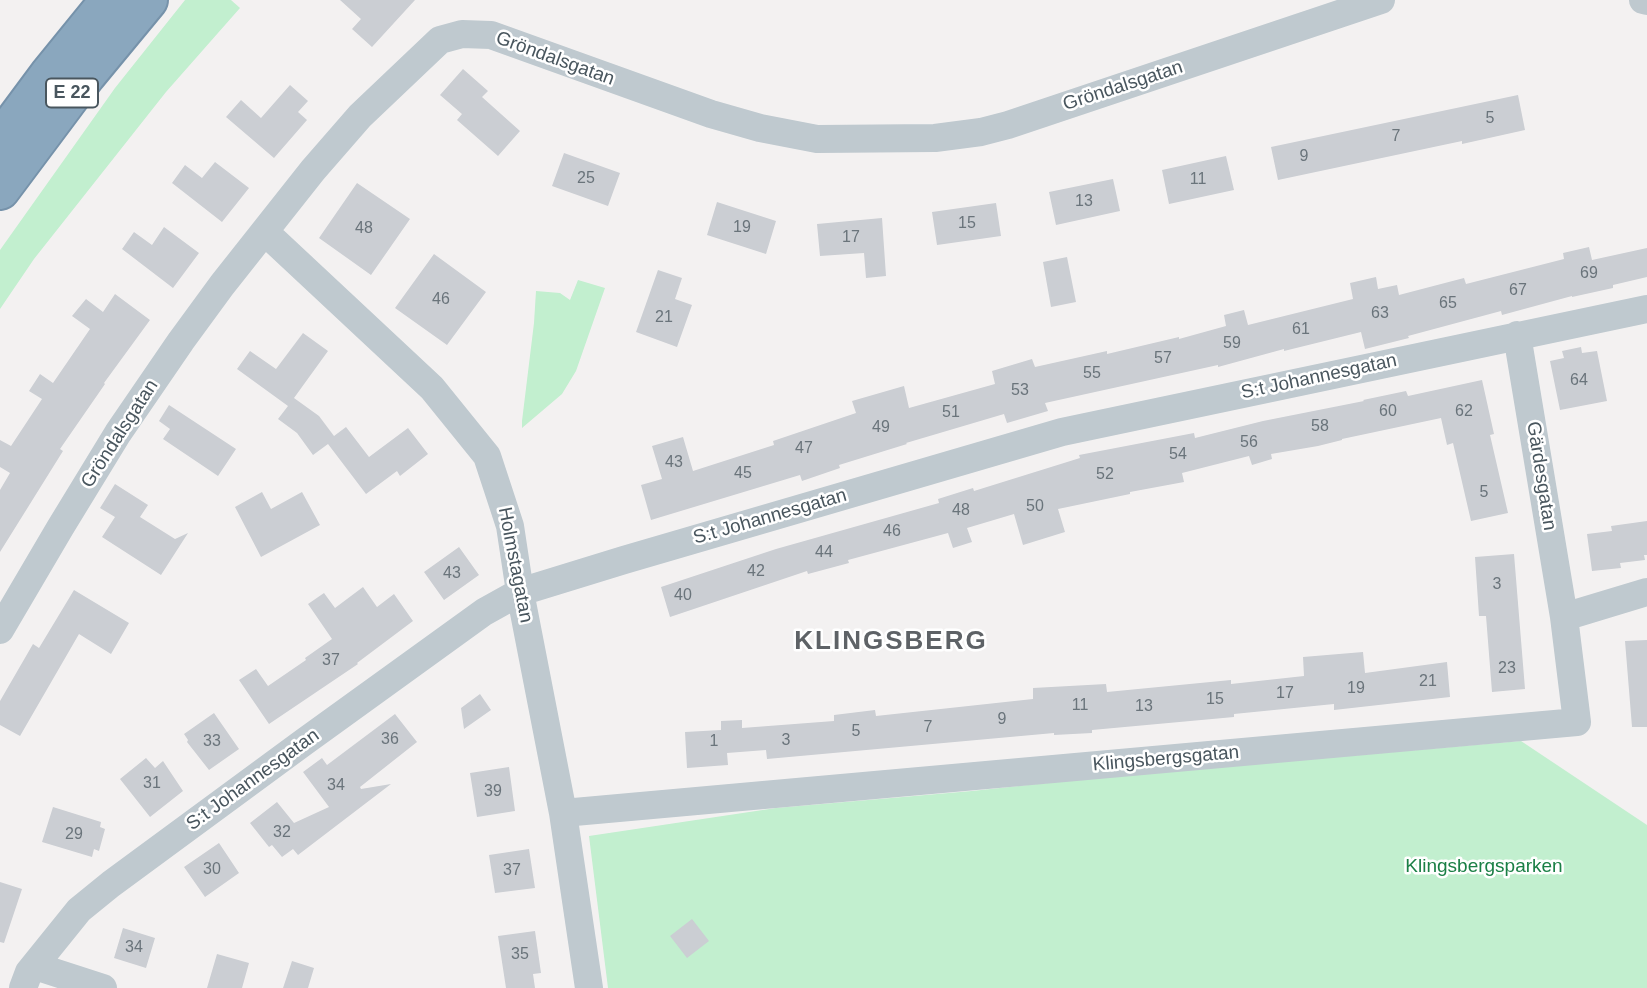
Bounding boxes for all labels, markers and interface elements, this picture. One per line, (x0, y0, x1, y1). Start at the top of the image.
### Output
street label: Gröndalsgatan (493, 27, 617, 91)
street label: Gröndalsgatan (1060, 56, 1186, 116)
road number: E 22 (46, 78, 98, 108)
house number: 5 (1486, 109, 1494, 129)
house number: 7 (1392, 127, 1400, 147)
house number: 9 (1300, 147, 1308, 167)
house number: 25 (577, 169, 595, 189)
house number: 11 (1190, 170, 1206, 190)
house number: 13 (1075, 192, 1093, 212)
house number: 15 (958, 214, 976, 234)
house number: 19 (733, 218, 751, 238)
house number: 48 (355, 219, 373, 239)
house number: 17 (842, 228, 860, 248)
house number: 69 (1580, 264, 1598, 284)
house number: 67 (1509, 281, 1527, 301)
house number: 46 (432, 290, 450, 310)
house number: 65 (1439, 294, 1457, 314)
house number: 63 (1371, 304, 1389, 324)
house number: 21 (655, 308, 673, 328)
house number: 61 (1292, 320, 1310, 340)
house number: 59 (1223, 334, 1241, 354)
house number: 57 (1154, 349, 1172, 369)
street label: S:t Johannesgatan (1239, 349, 1399, 405)
house number: 55 (1083, 364, 1101, 384)
house number: 64 (1570, 371, 1588, 391)
street label: Gröndalsgatan (76, 376, 164, 492)
house number: 53 (1011, 381, 1029, 401)
house number: 60 (1379, 402, 1397, 422)
house number: 62 (1455, 402, 1473, 422)
house number: 51 (942, 403, 960, 423)
house number: 58 (1311, 417, 1329, 437)
house number: 49 (872, 418, 890, 438)
street label: Gärdesgatan (1521, 420, 1561, 532)
house number: 56 (1240, 433, 1258, 453)
house number: 47 (795, 439, 813, 459)
house number: 54 (1169, 445, 1187, 465)
house number: 43 (665, 453, 683, 473)
house number: 45 (734, 464, 752, 484)
house number: 52 (1096, 465, 1114, 485)
house number: 5 (1480, 483, 1488, 503)
street label: S:t Johannesgatan (691, 484, 849, 550)
house number: 50 (1026, 497, 1044, 517)
house number: 48 (952, 501, 970, 521)
street label: Holmstagatan (493, 505, 537, 625)
house number: 46 (883, 522, 901, 542)
house number: 44 (815, 543, 833, 563)
house number: 42 (747, 562, 765, 582)
house number: 43 (443, 564, 461, 584)
house number: 3 (1493, 575, 1501, 595)
house number: 40 (674, 586, 692, 606)
district label: KLINGSBERG (796, 626, 986, 658)
house number: 37 (322, 651, 340, 671)
house number: 23 (1498, 659, 1516, 679)
house number: 21 (1419, 672, 1437, 692)
house number: 19 (1347, 679, 1365, 699)
house number: 17 (1276, 684, 1294, 704)
house number: 15 (1206, 690, 1224, 710)
house number: 11 (1072, 696, 1088, 716)
house number: 13 (1135, 697, 1153, 717)
house number: 9 (998, 710, 1006, 730)
house number: 7 (924, 718, 932, 738)
house number: 5 (852, 722, 860, 742)
street label: S:t Johannesgatan (182, 724, 324, 836)
house number: 36 (381, 730, 399, 750)
house number: 3 (782, 731, 790, 751)
house number: 33 (203, 732, 221, 752)
house number: 1 (710, 732, 718, 752)
street label: Klingsbergsgatan (1092, 741, 1240, 777)
house number: 31 (143, 774, 161, 794)
house number: 34 (327, 776, 345, 796)
house number: 39 (484, 782, 502, 802)
house number: 32 (273, 823, 291, 843)
house number: 29 (65, 825, 83, 845)
park label: Klingsbergsparken (1405, 856, 1563, 878)
house number: 30 (203, 860, 221, 880)
house number: 37 (503, 861, 521, 881)
house number: 34 (125, 938, 143, 958)
house number: 35 (511, 945, 529, 965)

